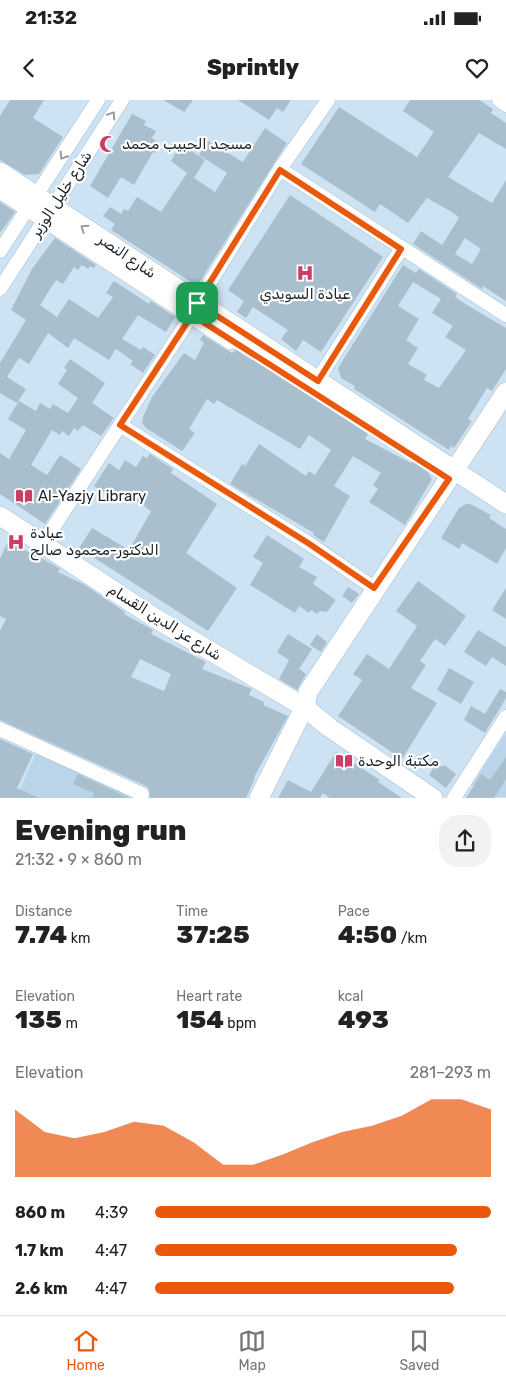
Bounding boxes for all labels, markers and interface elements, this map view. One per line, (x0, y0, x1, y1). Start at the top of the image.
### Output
text: 21:32 (25, 6, 77, 29)
icon: back (15, 54, 43, 82)
text: Sprintly (207, 54, 299, 81)
icon: heart (463, 54, 491, 82)
one-way arrow (105, 112, 115, 121)
mosque icon: مسجد الحبيب محمد (98, 134, 118, 154)
place label: مسجد الحبيب محمد (122, 135, 252, 153)
street label: شارع خليل الوزير (26, 147, 97, 243)
one-way arrow (59, 151, 69, 160)
one-way arrow (81, 225, 90, 234)
street label: شارع النصر (92, 229, 160, 284)
hospital icon: عيادة السويدي (295, 263, 315, 283)
pin (176, 282, 218, 324)
place label: عيادة السويدي (259, 285, 351, 304)
icon: arrive (183, 289, 211, 317)
library icon: Al-Yazjy Library (14, 486, 34, 506)
place label: Al-Yazjy Library (38, 487, 146, 505)
place label: عيادة الدكتور-محمود صالح (30, 524, 159, 561)
hospital icon: عيادة الدكتور-محمود صالح (6, 532, 26, 552)
street label: شارع عز الدين القسام (104, 580, 225, 666)
library icon: مكتبة الوحدة (334, 751, 354, 771)
place label: مكتبة الوحدة (358, 752, 439, 770)
text: Evening run (15, 814, 186, 847)
button: share (439, 815, 491, 867)
text: 21:32 · 9 × 860 m (15, 850, 142, 869)
text: Distance (15, 903, 72, 920)
text: Time (176, 903, 208, 920)
text: Pace (338, 903, 370, 920)
text: 7.74 (15, 920, 67, 949)
text: 37:25 (176, 920, 250, 949)
text: 4:50 (338, 920, 397, 949)
text: km (67, 930, 90, 947)
text: /km (397, 930, 427, 947)
text: Elevation (15, 988, 75, 1005)
text: Heart rate (176, 988, 242, 1005)
text: kcal (338, 988, 363, 1005)
text: 135 (15, 1005, 62, 1034)
text: 154 (176, 1005, 224, 1034)
text: 493 (338, 1005, 389, 1034)
text: m (62, 1015, 78, 1032)
text: bpm (224, 1015, 257, 1032)
text: Elevation (15, 1063, 84, 1082)
text: 281–293 m (410, 1063, 491, 1082)
text: 860 m (15, 1203, 65, 1222)
text: 4:39 (95, 1203, 128, 1222)
text: 1.7 km (15, 1241, 64, 1260)
text: 4:47 (95, 1241, 127, 1260)
text: 2.6 km (15, 1279, 68, 1298)
text: 4:47 (95, 1279, 127, 1298)
tab: Home (67, 1327, 105, 1374)
tab: Map (238, 1327, 266, 1374)
tab: Saved (399, 1327, 439, 1374)

